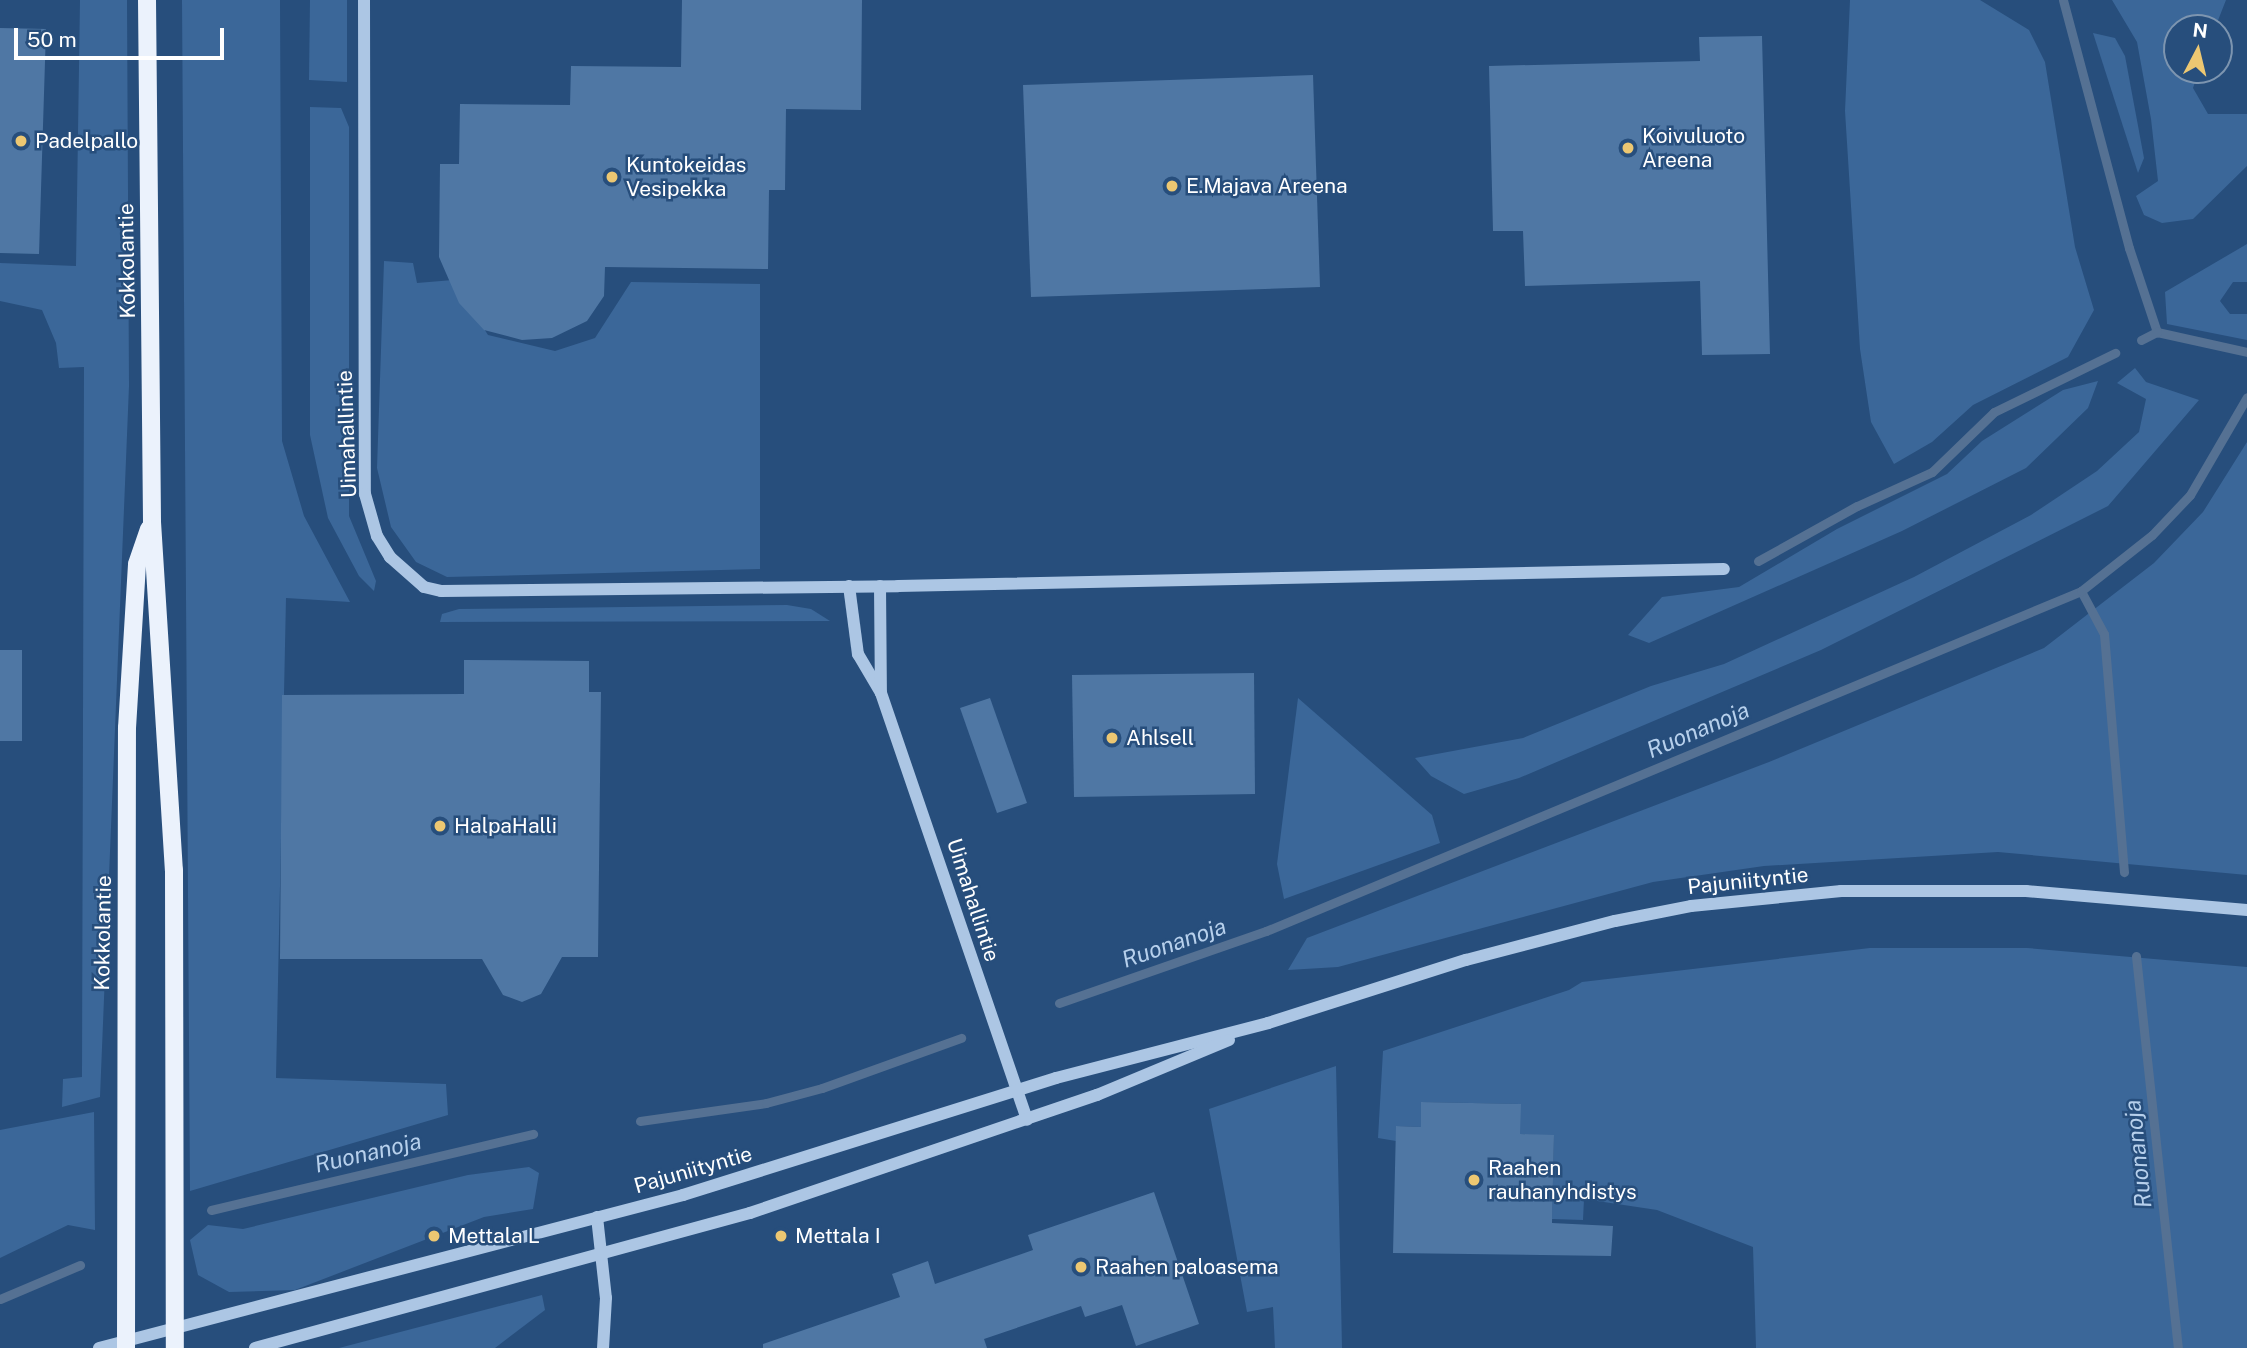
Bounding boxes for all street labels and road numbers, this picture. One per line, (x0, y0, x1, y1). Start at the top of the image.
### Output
street label: Kokkolantie (113, 203, 141, 319)
street label: Uimahallintie (332, 370, 362, 498)
street label: Uimahallintie (941, 835, 1005, 965)
street label: Pajuniityntie (1686, 862, 1810, 900)
street label: Kokkolantie (89, 875, 117, 991)
street label: Pajuniityntie (631, 1141, 755, 1199)

